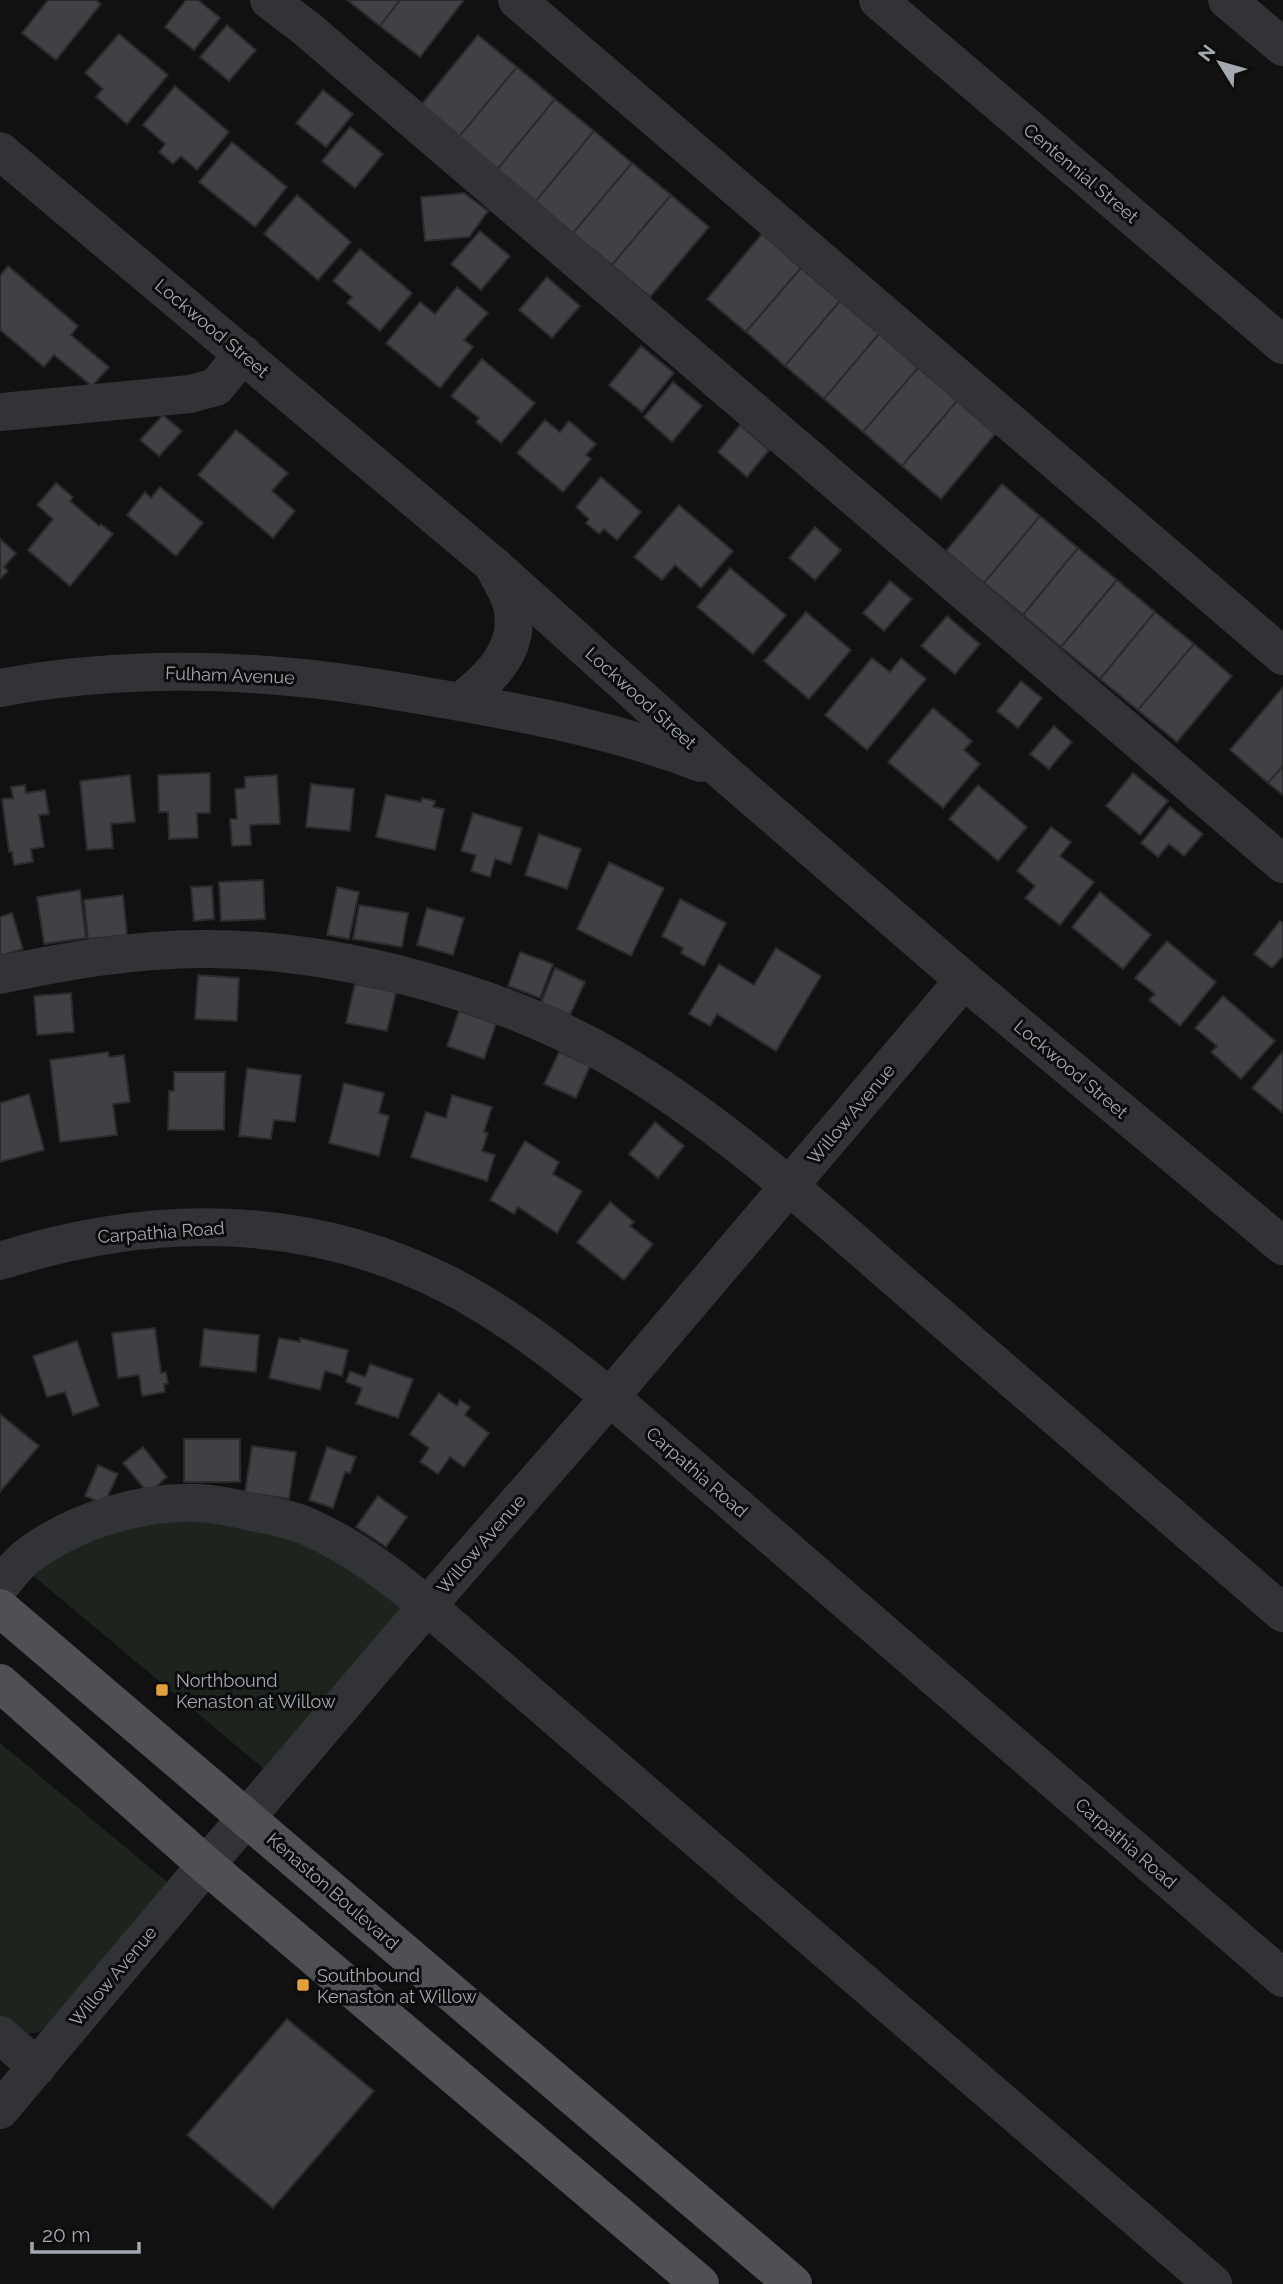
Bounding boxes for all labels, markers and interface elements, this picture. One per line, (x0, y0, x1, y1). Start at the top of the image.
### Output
north arrow (1185, 28, 1255, 98)
text: N (1193, 40, 1220, 65)
street label: Centennial Street (1019, 119, 1143, 227)
street label: Lockwood Street (151, 274, 273, 382)
street label: Lockwood Street (581, 643, 701, 753)
street label: Fulham Avenue (165, 662, 296, 688)
street label: Lockwood Street (1010, 1015, 1132, 1123)
street label: Willow Avenue (803, 1059, 899, 1168)
street label: Carpathia Road (97, 1217, 225, 1247)
street label: Carpathia Road (642, 1422, 752, 1522)
street label: Willow Avenue (432, 1490, 530, 1598)
place label: Northbound Kenaston at Willow (176, 1670, 336, 1712)
marker: Northbound Kenaston at Willow (154, 1682, 170, 1698)
street label: Carpathia Road (1071, 1793, 1181, 1893)
street label: Kenaston Boulevard (263, 1828, 403, 1954)
street label: Willow Avenue (65, 1921, 161, 2030)
place label: Southbound Kenaston at Willow (317, 1965, 477, 2007)
marker: Southbound Kenaston at Willow (295, 1977, 311, 1993)
scale bar (32, 2210, 138, 2254)
text: 20 m (42, 2222, 90, 2247)

